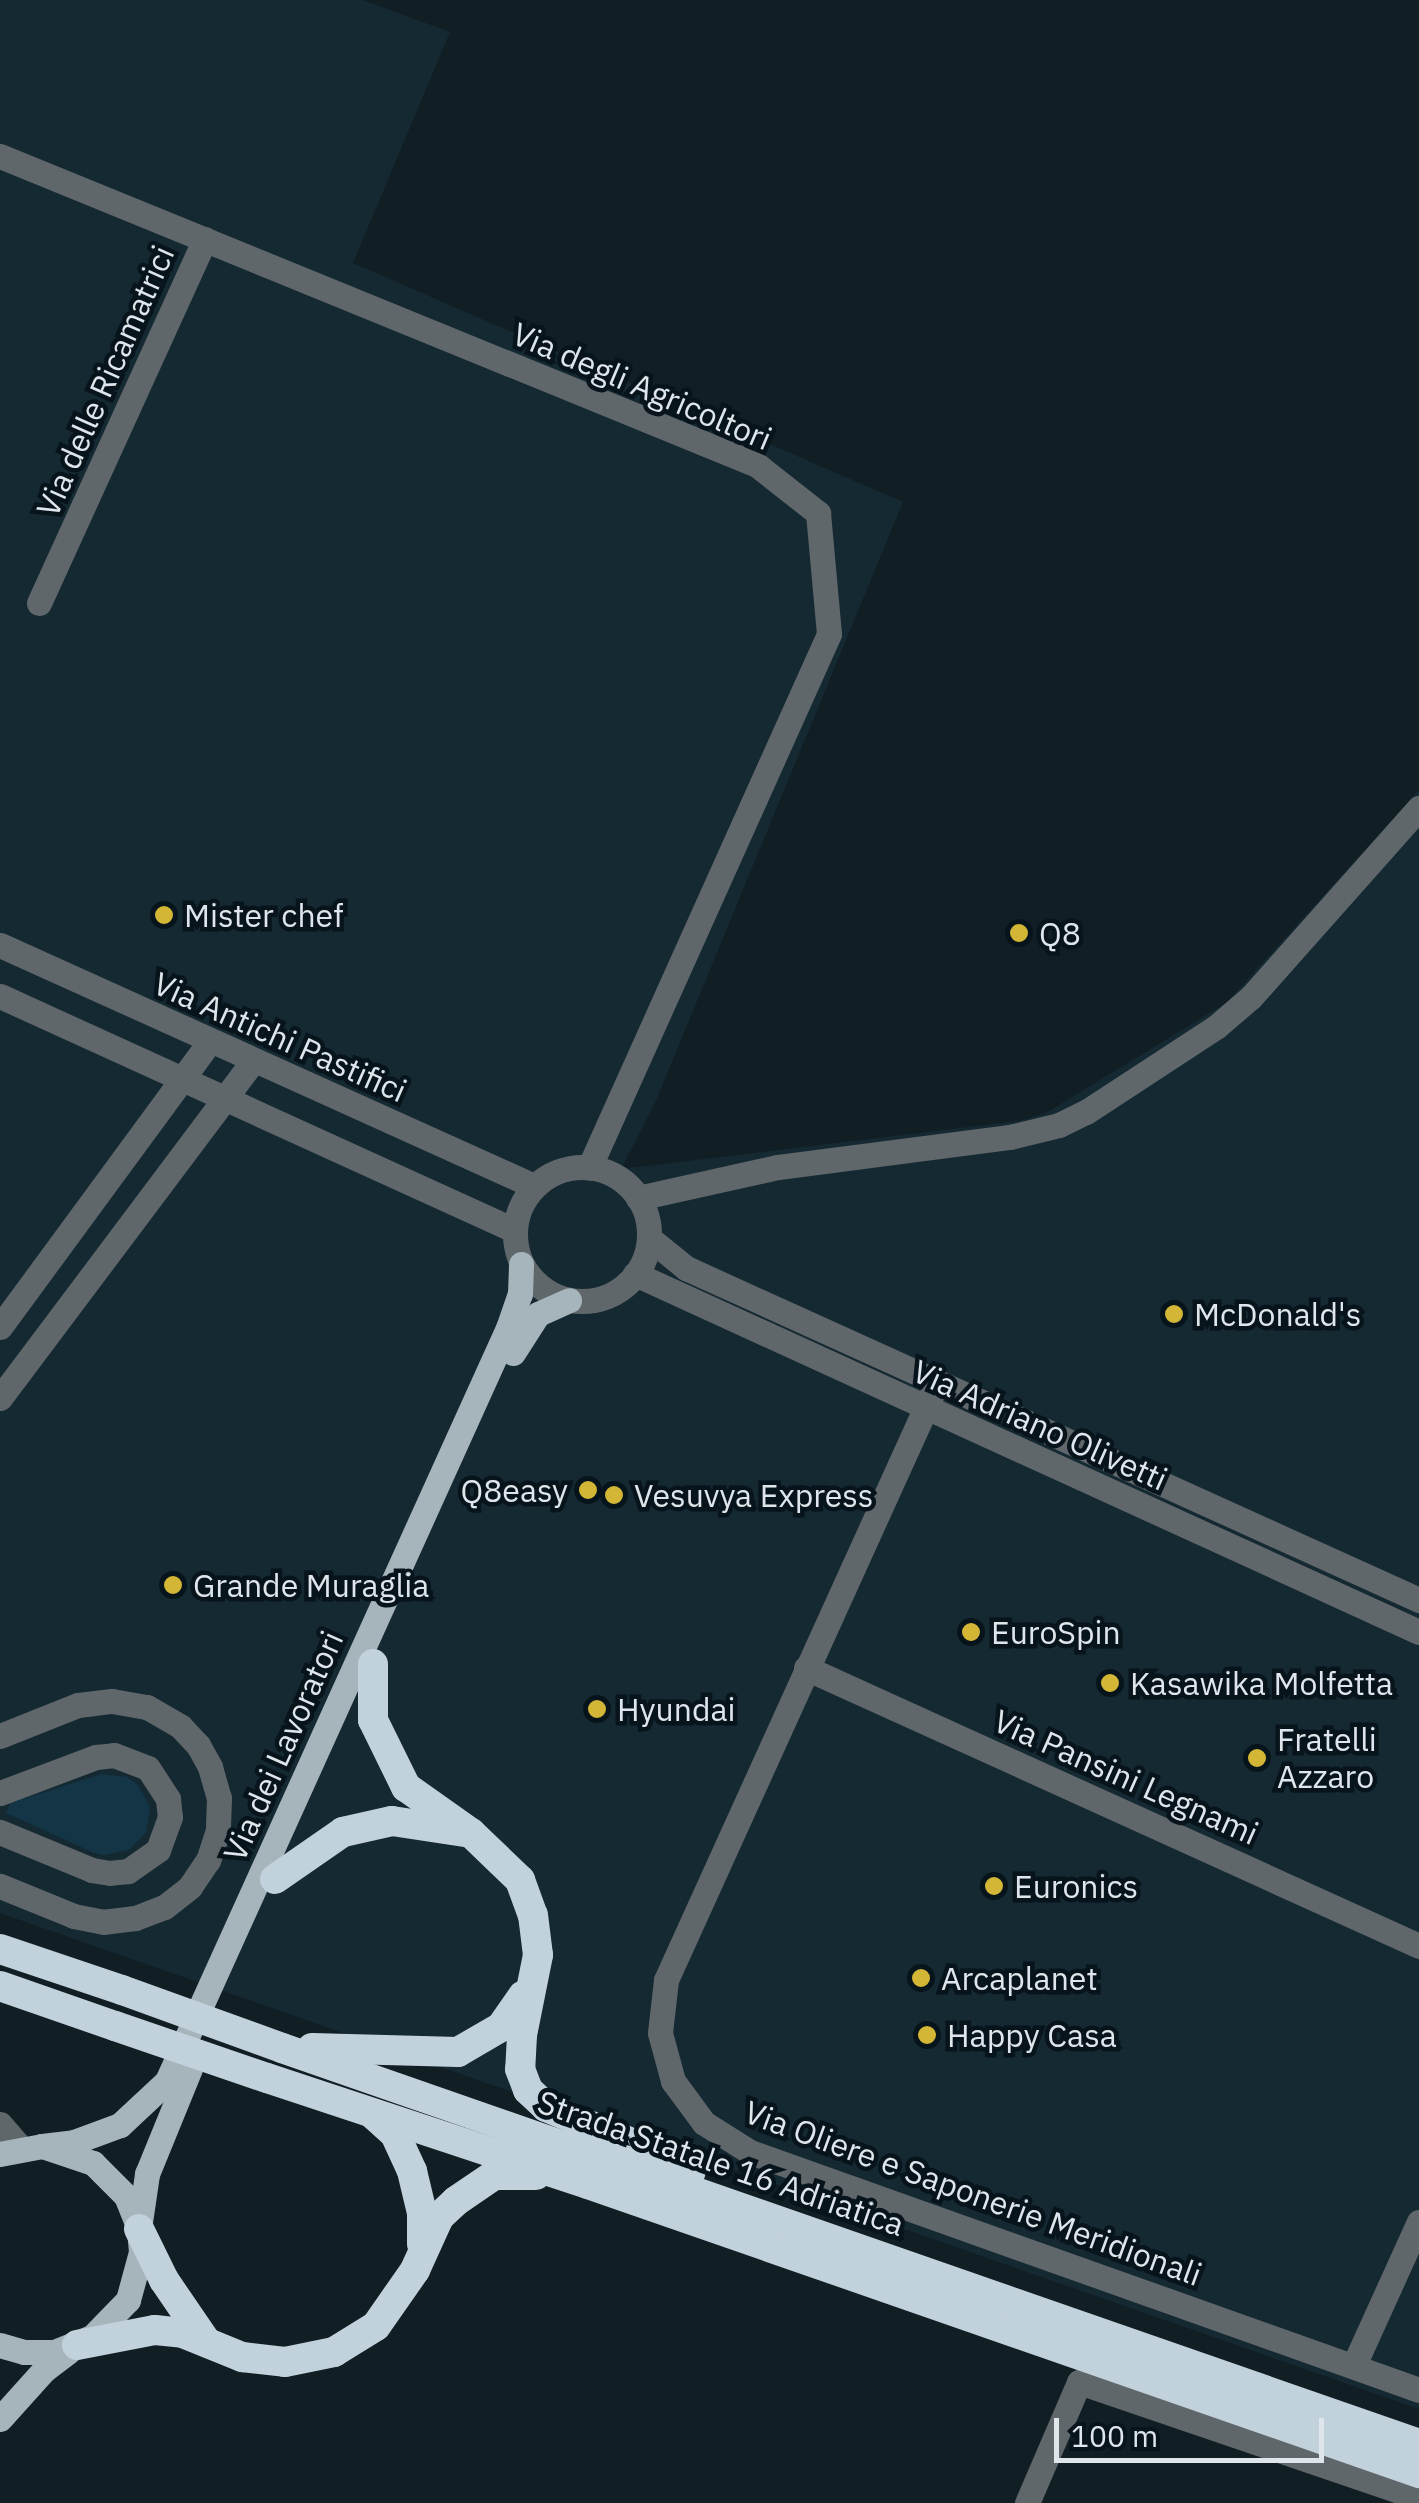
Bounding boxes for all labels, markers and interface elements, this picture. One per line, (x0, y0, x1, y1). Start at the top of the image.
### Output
street label: Via delle Ricamatrici (28, 240, 182, 522)
street label: Via degli Agricoltori (507, 314, 777, 458)
place label: Mister chef (184, 896, 344, 934)
marker: Mister chef (153, 904, 175, 926)
place label: Q8 (1039, 914, 1081, 952)
marker: Q8 (1008, 922, 1030, 944)
street label: Via Antichi Pastifici (148, 964, 412, 1110)
place label: McDonald's (1194, 1295, 1361, 1333)
marker: McDonald's (1163, 1303, 1185, 1325)
street label: Via Adriano Olivetti (907, 1352, 1173, 1498)
place label: Q8easy (461, 1471, 568, 1509)
place label: Vesuvya Express (634, 1476, 873, 1514)
marker: Q8easy (577, 1479, 599, 1501)
marker: Vesuvya Express (603, 1484, 625, 1506)
place label: Grande Muraglia (193, 1566, 429, 1604)
marker: Grande Muraglia (162, 1574, 184, 1596)
place label: EuroSpin (991, 1613, 1121, 1651)
marker: EuroSpin (960, 1621, 982, 1643)
street label: Via dei Lavoratori (215, 1625, 351, 1867)
place label: Kasawika Molfetta (1130, 1664, 1393, 1702)
marker: Kasawika Molfetta (1099, 1672, 1121, 1694)
place label: Hyundai (617, 1690, 736, 1728)
marker: Hyundai (586, 1698, 608, 1720)
street label: Via Pansini Legnami (988, 1701, 1264, 1853)
place label: Fratelli Azzaro (1277, 1721, 1377, 1796)
marker: Fratelli Azzaro (1246, 1747, 1268, 1769)
place label: Euronics (1014, 1867, 1138, 1905)
marker: Euronics (983, 1875, 1005, 1897)
place label: Arcaplanet (941, 1959, 1098, 1997)
marker: Arcaplanet (910, 1967, 932, 1989)
place label: Happy Casa (947, 2016, 1117, 2054)
marker: Happy Casa (916, 2024, 938, 2046)
street label: Strada Statale 16 Adriatica (533, 2082, 909, 2244)
street label: Via Oliere e Saponerie Meridionali (739, 2092, 1207, 2294)
scale bar (1059, 2398, 1329, 2460)
text: 100 m (1071, 2416, 1158, 2455)

